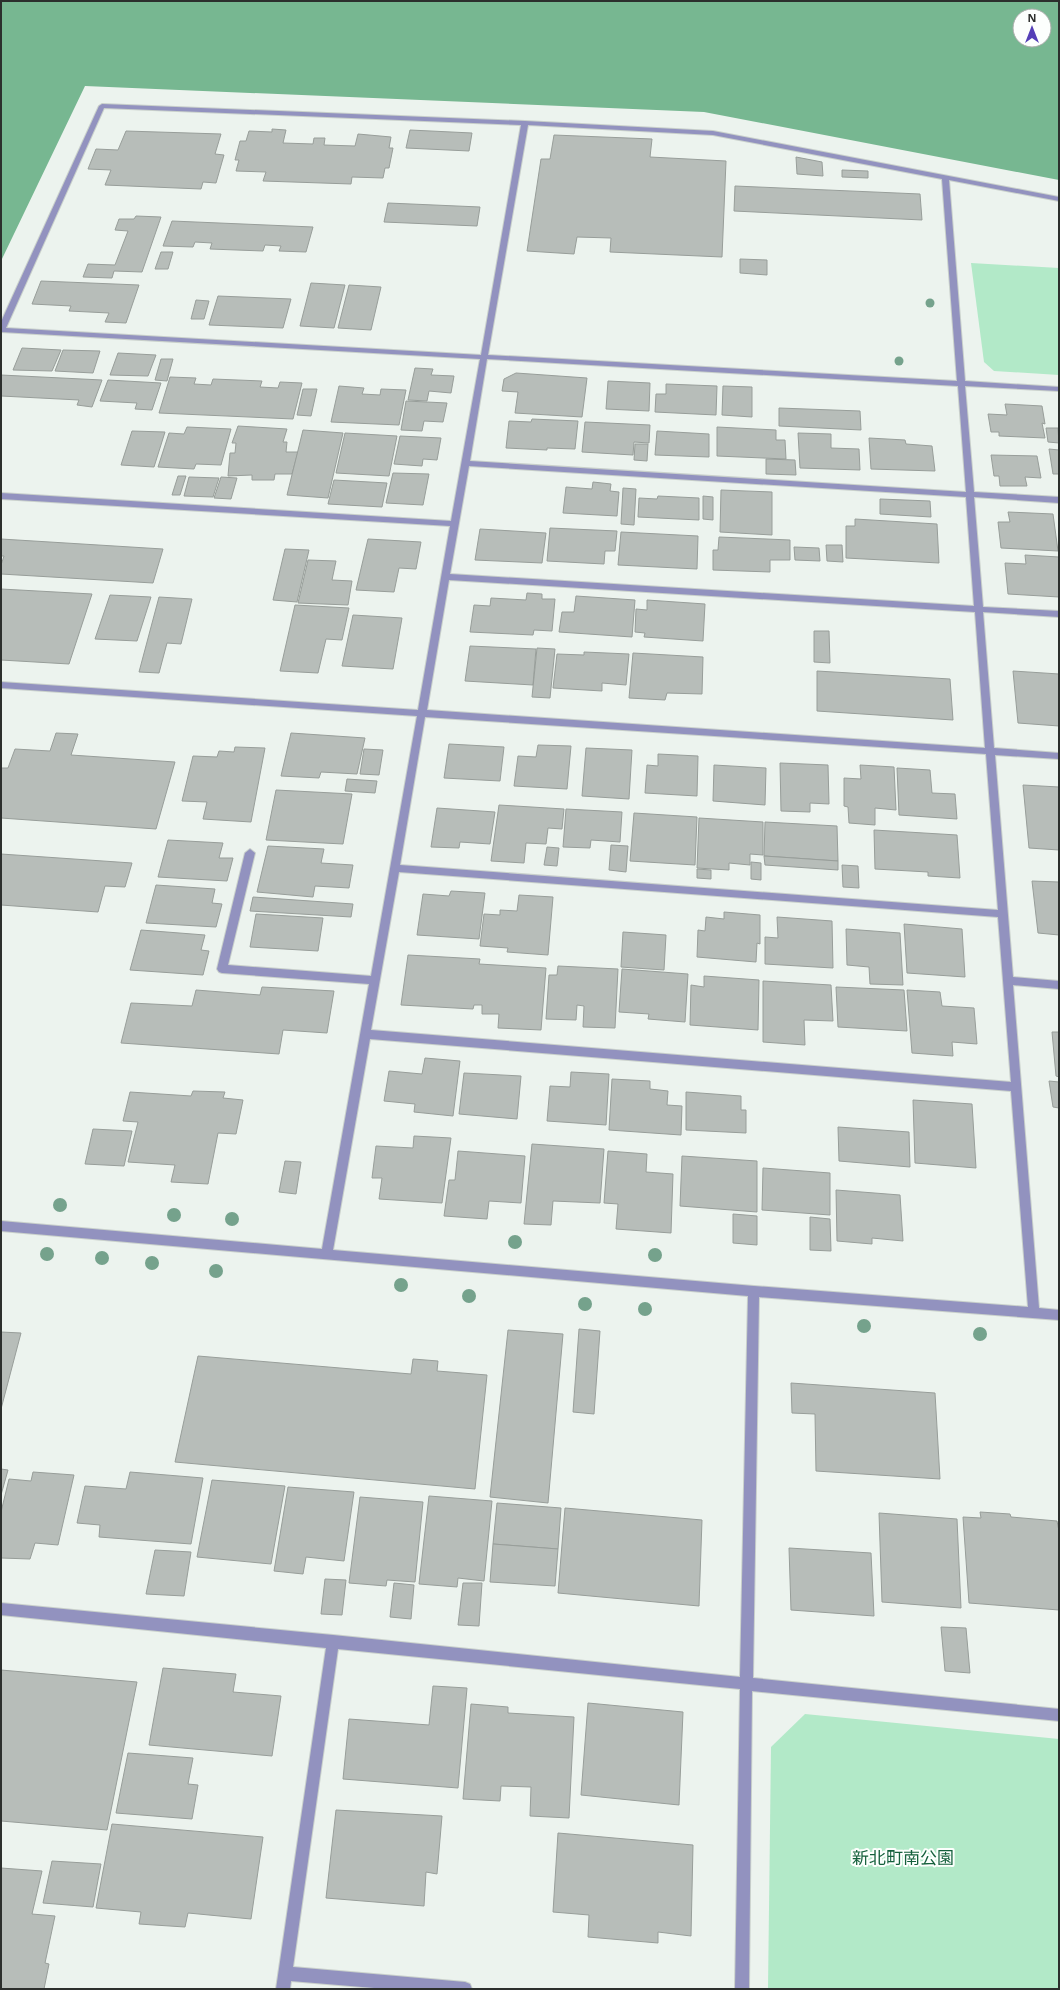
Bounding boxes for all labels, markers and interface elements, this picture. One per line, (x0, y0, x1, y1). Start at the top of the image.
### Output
north arrow (1012, 8, 1052, 48)
text: N (1028, 10, 1036, 25)
park label: 新北町南公園 (852, 1846, 954, 1869)

